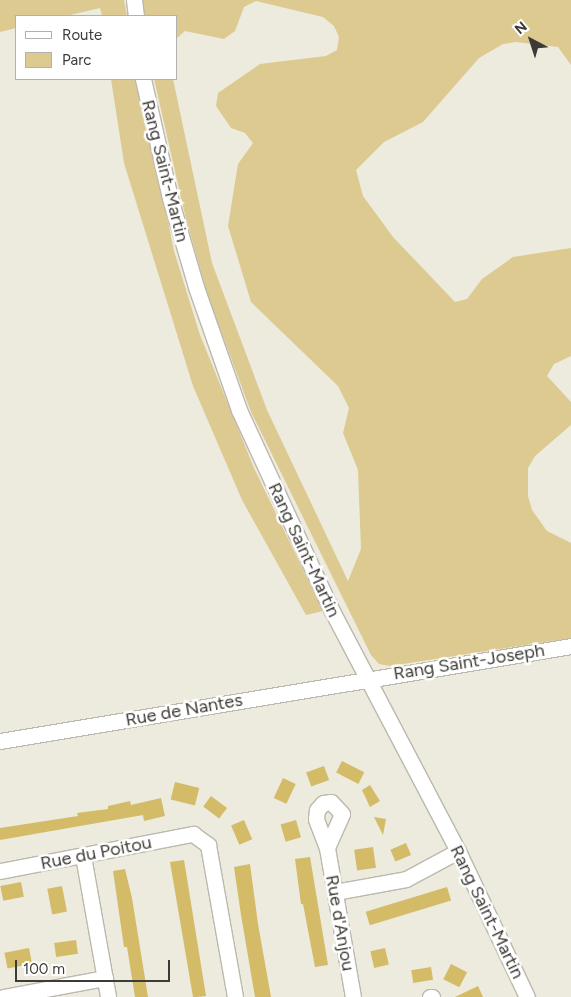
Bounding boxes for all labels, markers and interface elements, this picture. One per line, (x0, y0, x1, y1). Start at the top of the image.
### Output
legend (15, 15, 178, 80)
north arrow (506, 15, 556, 65)
text: N (511, 18, 531, 38)
text: Route (62, 26, 102, 44)
text: Parc (62, 51, 91, 69)
street label: Rang Saint-Martin (137, 98, 193, 244)
street label: Rang Saint-Martin (263, 479, 345, 621)
street label: Rang Saint-Joseph (392, 639, 546, 685)
street label: Rue de Nantes (124, 689, 244, 731)
street label: Rue du Poitou (39, 832, 153, 874)
street label: Rang Saint-Martin (445, 842, 529, 982)
street label: Rue d'Anjou (321, 873, 359, 973)
scale bar (18, 950, 172, 982)
text: 100 m (23, 960, 65, 978)

